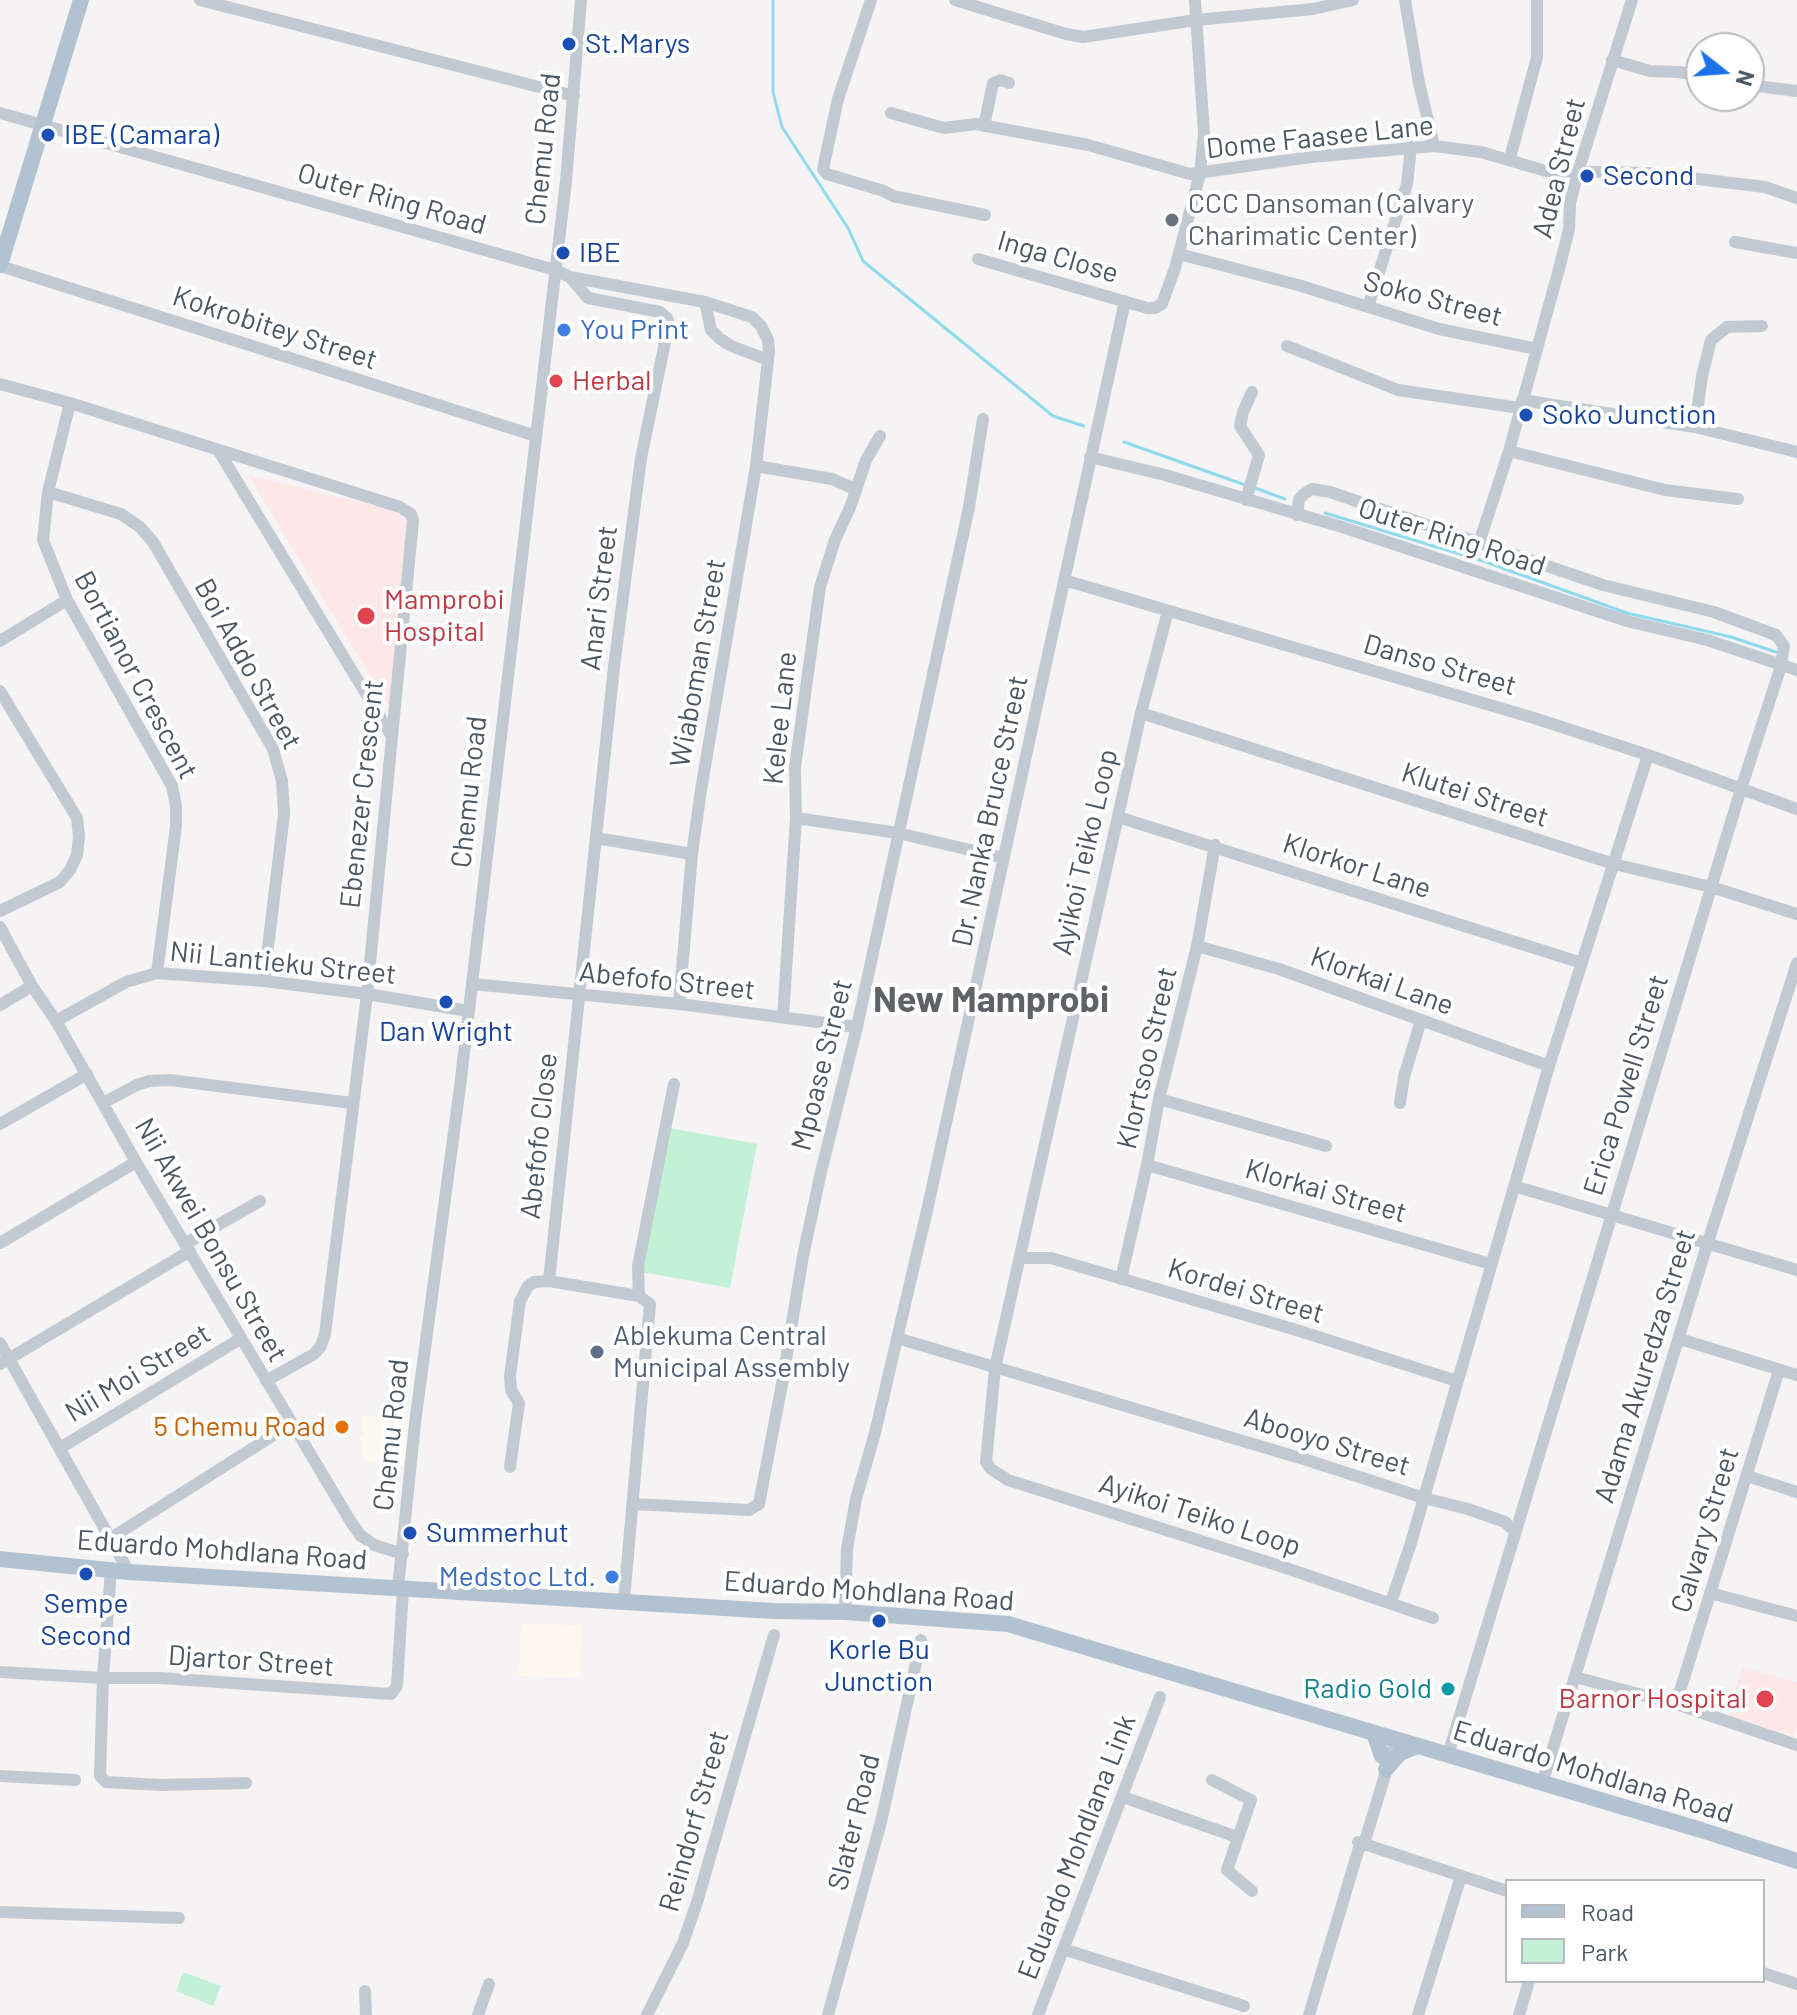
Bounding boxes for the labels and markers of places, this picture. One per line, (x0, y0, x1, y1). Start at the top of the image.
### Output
place label: St.Marys (585, 27, 690, 61)
marker: St.Marys (560, 35, 578, 53)
place label: IBE (Camara) (64, 118, 219, 152)
marker: IBE (Camara) (39, 126, 57, 144)
place label: Second (1603, 159, 1694, 193)
marker: Second (1578, 167, 1596, 185)
place label: CCC Dansoman (Calvary Charimatic Center) (1188, 187, 1474, 253)
marker: CCC Dansoman (Calvary Charimatic Center) (1163, 211, 1181, 229)
place label: IBE (579, 236, 621, 270)
marker: IBE (554, 244, 572, 262)
place label: You Print (580, 313, 689, 347)
marker: You Print (555, 321, 573, 339)
place label: Herbal (572, 364, 651, 398)
marker: Herbal (547, 372, 565, 390)
place label: Soko Junction (1542, 398, 1716, 432)
marker: Soko Junction (1517, 406, 1535, 424)
place label: Mamprobi Hospital (384, 583, 505, 649)
marker: Mamprobi Hospital (355, 605, 377, 627)
marker: Dan Wright (437, 993, 455, 1011)
place label: Dan Wright (379, 1015, 513, 1049)
place label: Ablekuma Central Municipal Assembly (613, 1319, 850, 1385)
marker: Ablekuma Central Municipal Assembly (588, 1343, 606, 1361)
place label: 5 Chemu Road (154, 1410, 326, 1444)
marker: 5 Chemu Road (333, 1418, 351, 1436)
place label: Summerhut (426, 1516, 569, 1550)
marker: Summerhut (401, 1524, 419, 1542)
place label: Medstoc Ltd. (439, 1560, 596, 1594)
marker: Sempe Second (77, 1565, 95, 1583)
marker: Medstoc Ltd. (603, 1568, 621, 1586)
place label: Sempe Second (40, 1587, 132, 1653)
marker: Korle Bu Junction (870, 1612, 888, 1630)
place label: Korle Bu Junction (825, 1633, 933, 1699)
place label: Radio Gold (1303, 1672, 1432, 1706)
marker: Radio Gold (1439, 1680, 1457, 1698)
place label: Barnor Hospital (1559, 1682, 1747, 1716)
marker: Barnor Hospital (1754, 1688, 1776, 1710)

